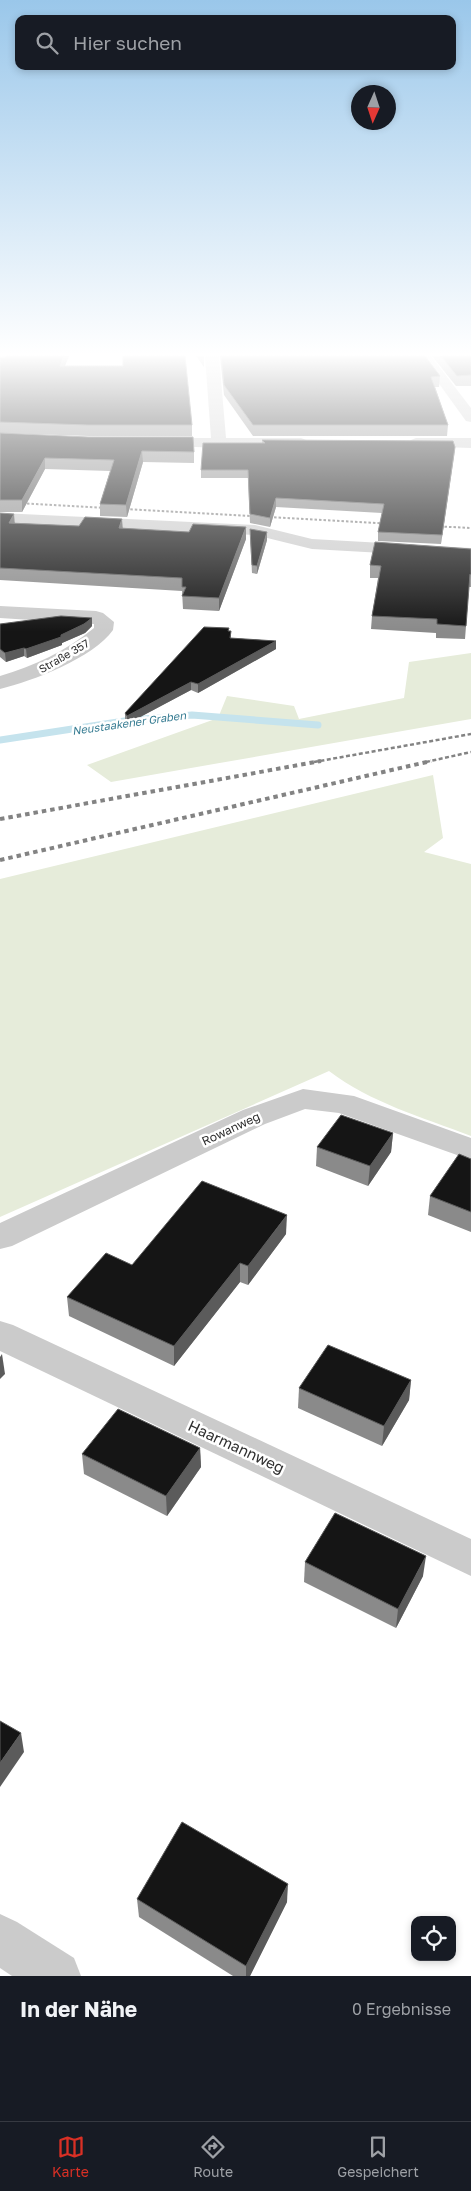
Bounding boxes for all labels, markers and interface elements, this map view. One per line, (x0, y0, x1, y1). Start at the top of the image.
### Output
search box (15, 15, 456, 70)
icon: search (33, 29, 61, 57)
text: Hier suchen (73, 31, 182, 54)
north arrow (351, 85, 396, 130)
street label: Straße 357 (36, 636, 91, 675)
water label: Neustaakener Graben (71, 708, 188, 737)
street label: Rowanweg (199, 1109, 262, 1149)
street label: Haarmannweg (185, 1416, 287, 1476)
map controls (411, 1916, 456, 1961)
button: locate (411, 1916, 456, 1961)
text: In der Nähe (20, 1996, 137, 2022)
text: 0 Ergebnisse (352, 1999, 451, 2019)
tab: Karte (52, 2133, 89, 2180)
tab: Route (193, 2133, 233, 2180)
tab: Gespeichert (337, 2133, 419, 2180)

